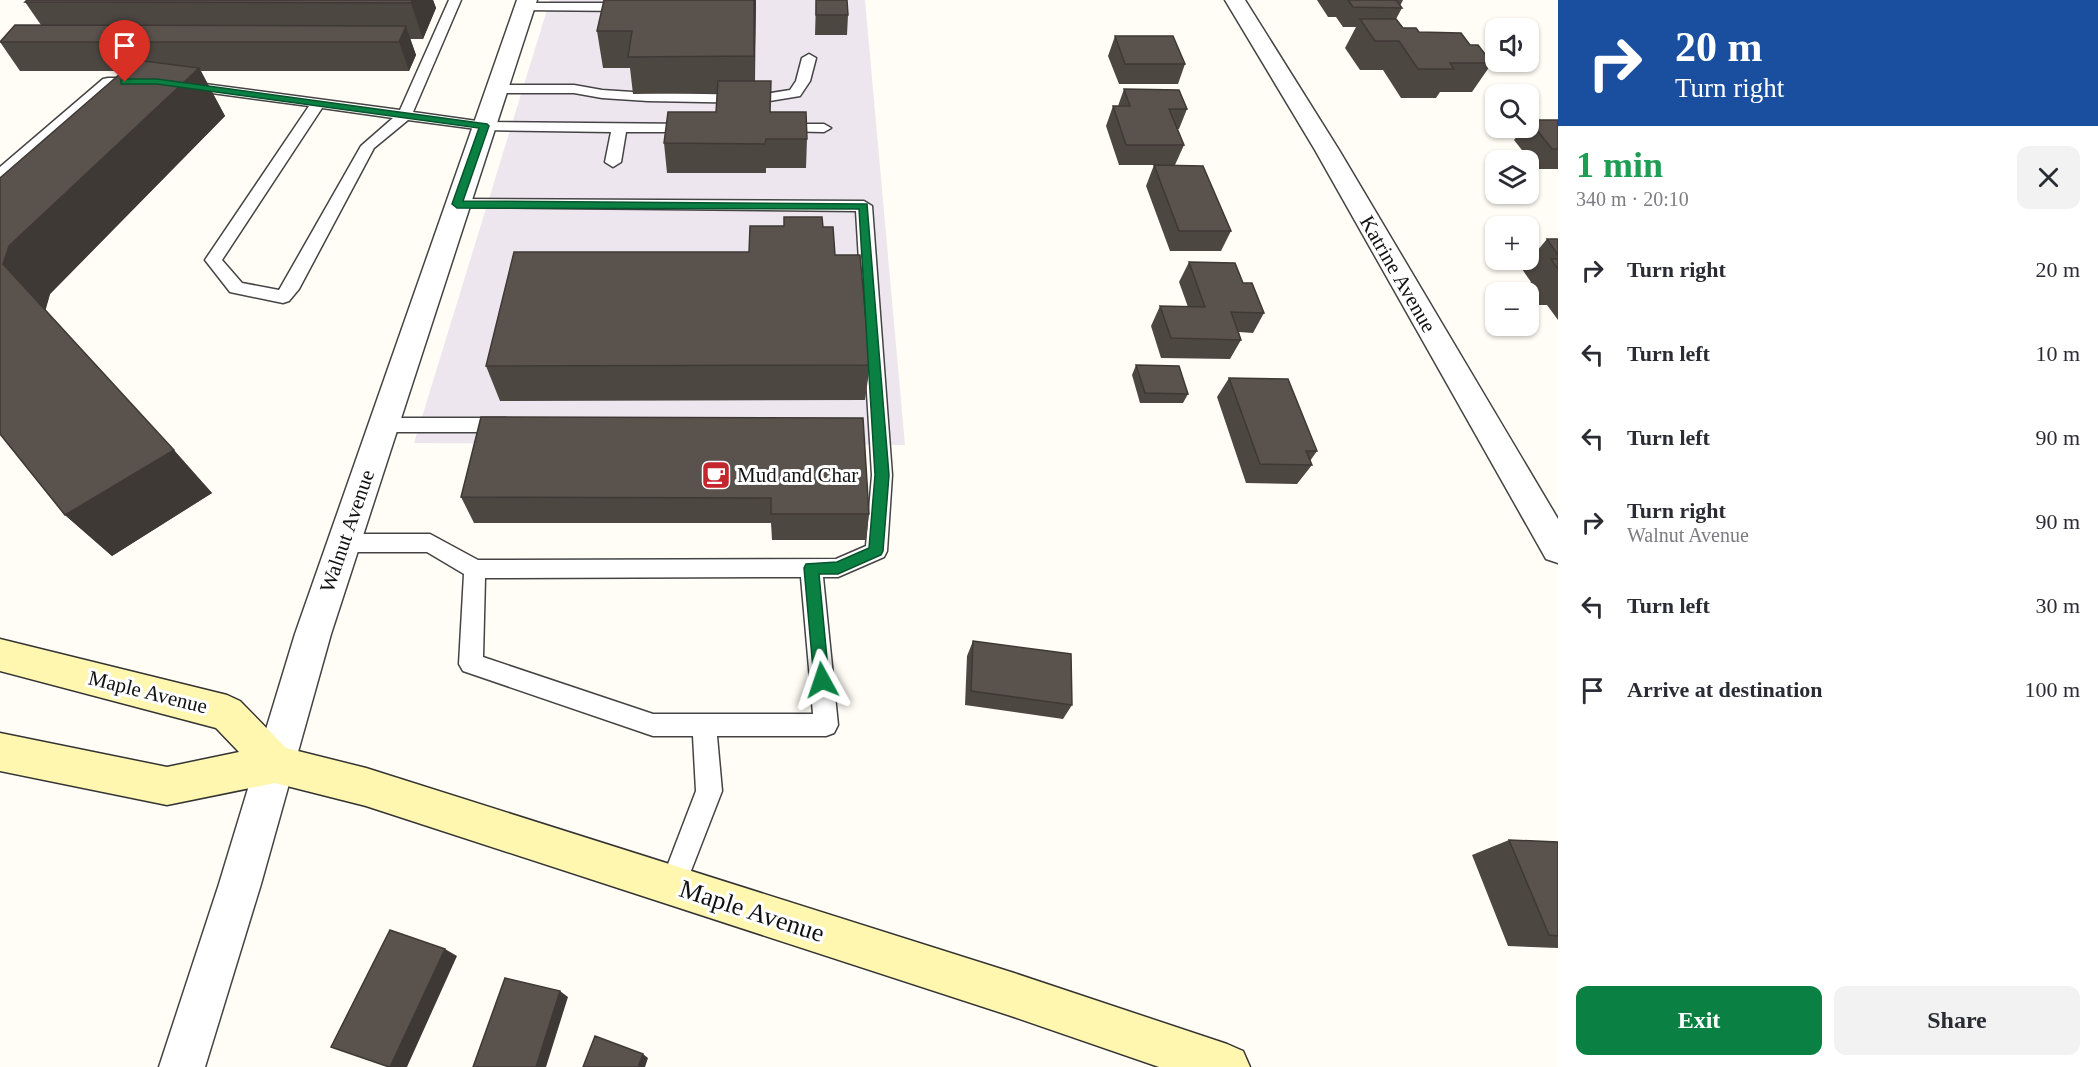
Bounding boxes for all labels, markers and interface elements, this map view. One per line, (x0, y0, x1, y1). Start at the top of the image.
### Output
map controls (1485, 18, 1539, 336)
button: sound (1485, 18, 1539, 72)
pin (99, 20, 150, 82)
icon: right (1576, 24, 1654, 102)
text: 20 m (1675, 24, 1763, 70)
icon: arrive (108, 29, 141, 62)
text: Turn right (1675, 73, 1784, 103)
button: search (1485, 84, 1539, 138)
text: 1 min (1576, 145, 1663, 185)
button: close (2017, 146, 2080, 209)
button: layers (1485, 150, 1539, 204)
text: 340 m · 20:10 (1576, 188, 1689, 210)
street label: Katrine Avenue (1355, 211, 1441, 337)
button: + (1485, 216, 1539, 270)
icon: right (1576, 254, 1609, 287)
text: Turn right (1627, 257, 1726, 282)
text: 20 m (2035, 257, 2080, 282)
button: − (1485, 282, 1539, 336)
icon: left (1576, 338, 1609, 371)
text: Turn left (1627, 341, 1710, 366)
text: 10 m (2035, 341, 2080, 366)
icon: left (1576, 422, 1609, 455)
text: Turn left (1627, 425, 1710, 450)
text: 90 m (2035, 425, 2080, 450)
cafe icon: Mud and Char (700, 459, 732, 491)
place label: Mud and Char (737, 463, 858, 487)
street label: Walnut Avenue (315, 467, 379, 595)
text: Turn right (1627, 498, 1726, 523)
icon: right (1576, 506, 1609, 539)
text: 90 m (2035, 509, 2080, 534)
text: Walnut Avenue (1627, 524, 1749, 546)
icon: left (1576, 590, 1609, 623)
text: Turn left (1627, 593, 1710, 618)
text: 30 m (2035, 593, 2080, 618)
position arrow (790, 648, 854, 712)
street label: Maple Avenue (86, 666, 210, 718)
icon: arrive (1576, 674, 1609, 707)
text: Arrive at destination (1627, 677, 1823, 702)
text: 100 m (2024, 677, 2080, 702)
street label: Maple Avenue (676, 874, 828, 948)
button: Exit (1576, 986, 1822, 1055)
button: Share (1834, 986, 2080, 1055)

